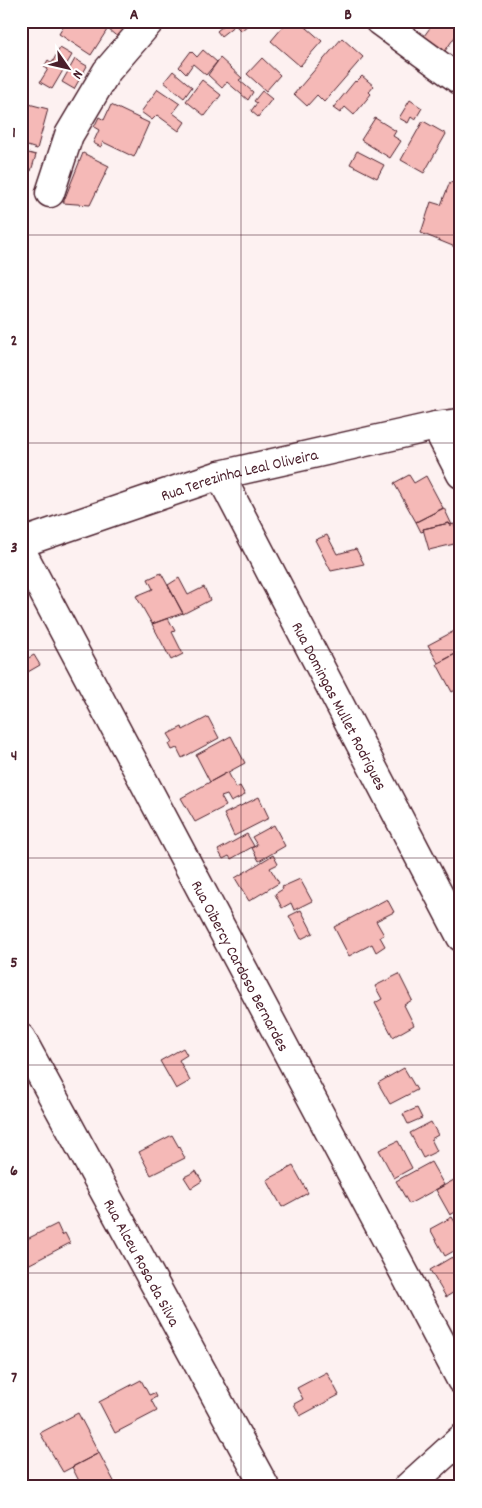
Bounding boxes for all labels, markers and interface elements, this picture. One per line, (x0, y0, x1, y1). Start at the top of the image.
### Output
text: A (130, 4, 139, 27)
text: B (344, 4, 352, 27)
north arrow (42, 42, 92, 92)
text: N (67, 66, 87, 83)
text: 1 (12, 122, 16, 145)
text: 2 (11, 330, 18, 353)
street label: Rua Terezinha Leal Oliveira (158, 444, 321, 508)
text: 3 (10, 537, 18, 560)
street label: Rua Domingas Mullet Rodrigues (285, 618, 392, 795)
text: 4 (11, 745, 17, 768)
street label: Rua Oibercy Cardoso Bernardes (184, 877, 294, 1056)
text: 5 (10, 952, 18, 975)
text: 6 (10, 1160, 18, 1183)
street label: Rua Alceu Rosa da Silva (97, 1195, 185, 1332)
text: 7 (11, 1367, 17, 1390)

